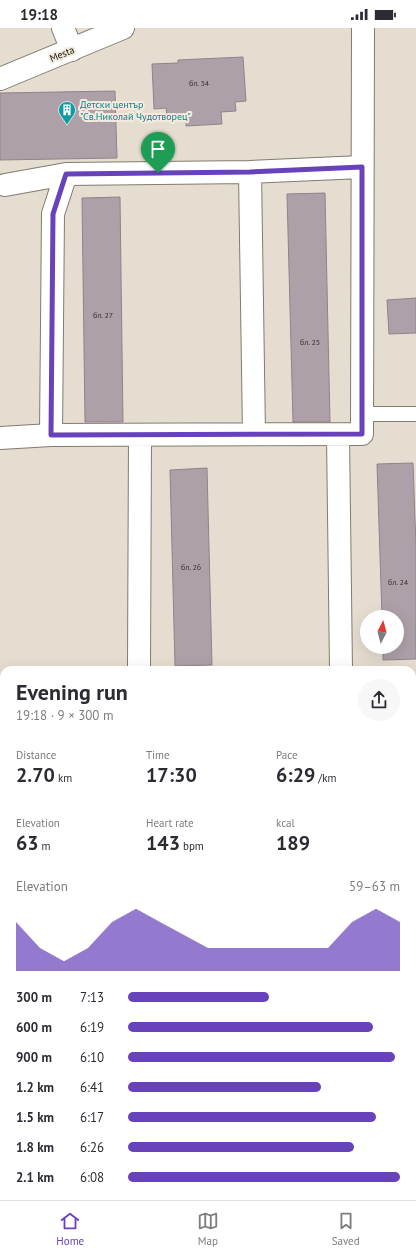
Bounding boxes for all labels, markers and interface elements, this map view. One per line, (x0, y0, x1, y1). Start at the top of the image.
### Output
text: 19:18 (20, 5, 58, 24)
street label: Mesta (48, 43, 76, 65)
house number: бл. 34 (189, 78, 210, 88)
place label: Детски център "Св.Николай Чудотворец" (80, 98, 191, 123)
building icon: Детски център "Св.Николай Чудотворец" (57, 100, 77, 125)
pin (141, 132, 175, 173)
icon: arrive (147, 138, 169, 160)
house number: бл. 27 (93, 310, 113, 320)
house number: бл. 25 (300, 337, 320, 347)
house number: бл. 26 (181, 562, 201, 572)
house number: бл. 24 (388, 577, 409, 587)
north arrow (360, 610, 404, 654)
map controls (360, 610, 404, 654)
text: Evening run (16, 678, 128, 706)
button: share (358, 679, 400, 721)
text: 19:18 · 9 × 300 m (16, 707, 113, 724)
text: Distance (16, 748, 56, 762)
text: Time (146, 748, 170, 762)
text: Pace (276, 748, 298, 762)
text: 2.70 (16, 762, 55, 788)
text: 17:30 (146, 762, 197, 788)
text: 6:29 (276, 762, 315, 788)
text: km (55, 771, 72, 785)
text: /km (315, 771, 336, 785)
text: Elevation (16, 816, 60, 830)
text: Heart rate (146, 816, 194, 830)
text: kcal (276, 816, 295, 830)
text: 63 (16, 830, 39, 856)
text: 143 (146, 830, 180, 856)
text: 189 (276, 830, 310, 856)
text: m (39, 839, 51, 853)
text: bpm (180, 839, 204, 853)
text: Elevation (16, 878, 68, 895)
text: 59–63 m (349, 878, 400, 895)
text: 300 m (16, 989, 52, 1006)
text: 7:13 (80, 989, 104, 1006)
text: 600 m (16, 1019, 52, 1036)
text: 6:19 (80, 1019, 104, 1036)
text: 900 m (16, 1049, 52, 1066)
text: 6:10 (80, 1049, 104, 1066)
text: 1.2 km (16, 1079, 54, 1096)
text: 6:41 (80, 1079, 104, 1096)
text: 1.5 km (16, 1109, 54, 1126)
text: 6:17 (80, 1109, 104, 1126)
text: 1.8 km (16, 1139, 54, 1156)
text: 6:26 (80, 1139, 104, 1156)
text: 2.1 km (16, 1169, 54, 1186)
text: 6:08 (80, 1169, 104, 1186)
tab: Home (56, 1210, 84, 1248)
tab: Map (197, 1210, 219, 1248)
tab: Saved (332, 1210, 360, 1248)

